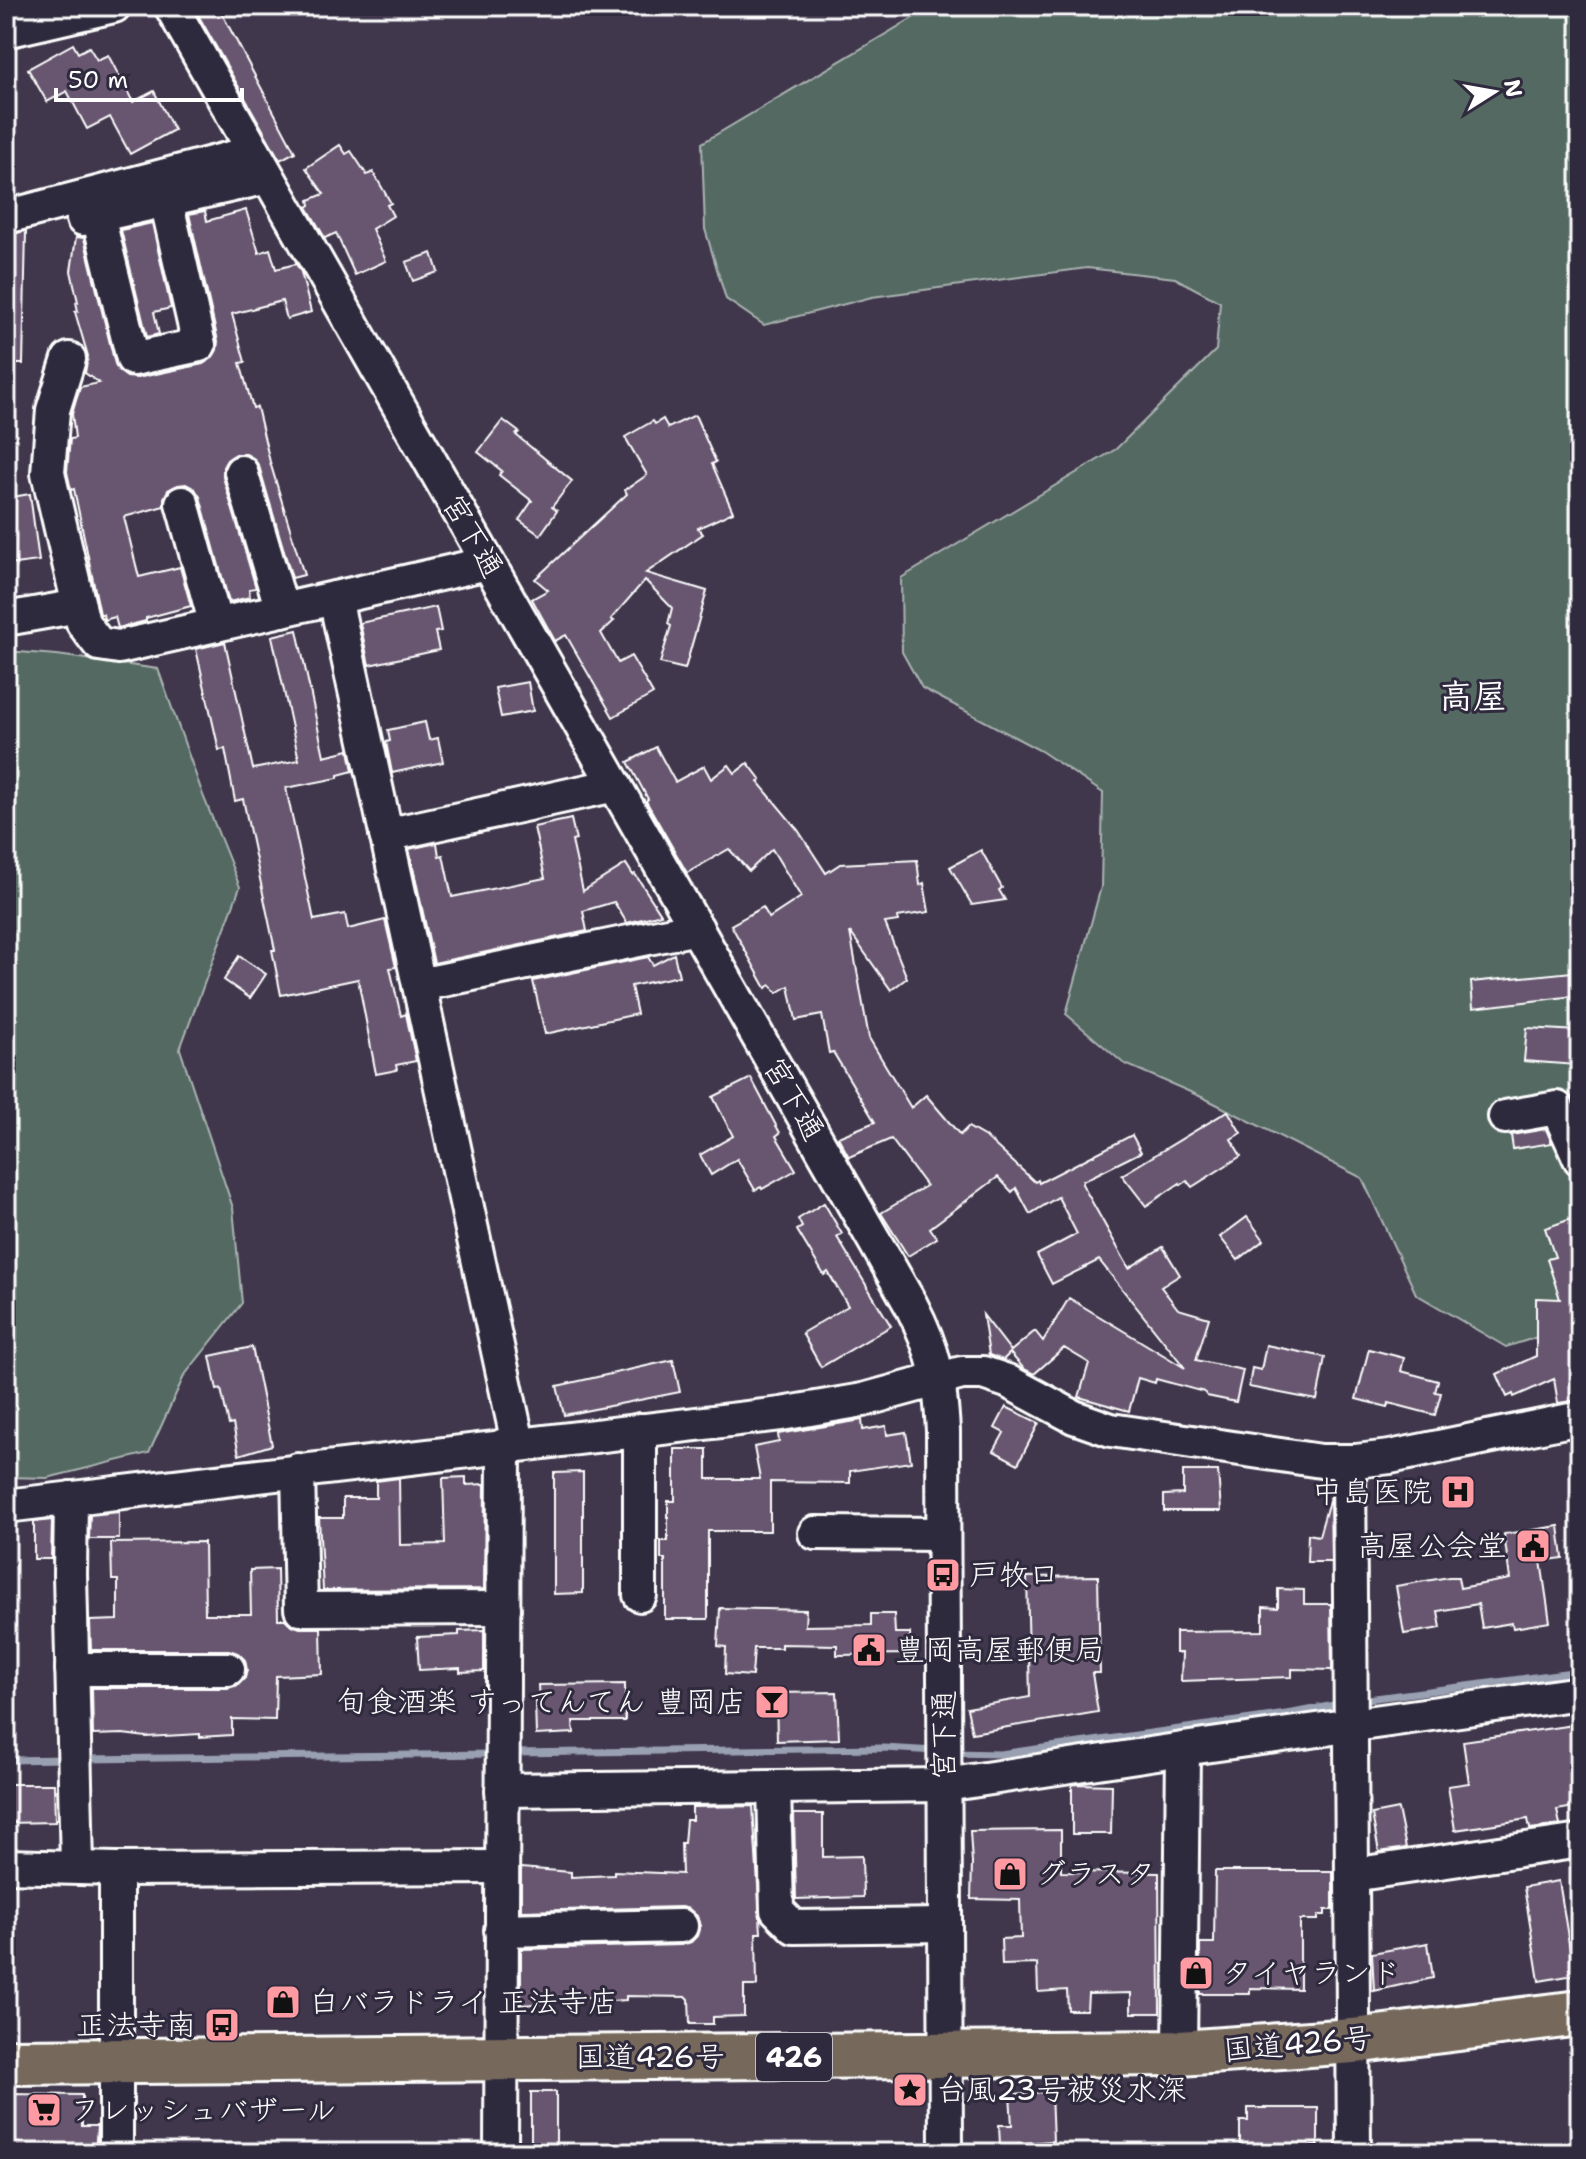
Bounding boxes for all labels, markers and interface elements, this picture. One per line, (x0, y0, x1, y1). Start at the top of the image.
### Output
scale bar (56, 52, 242, 102)
north arrow (1454, 52, 1534, 132)
text: 50 m (68, 64, 128, 96)
text: N (1497, 77, 1529, 100)
street label: 宮下通 (433, 487, 514, 585)
district label: 高屋 (1439, 673, 1507, 719)
street label: 宮下通 (754, 1050, 835, 1148)
place label: 中島医院 (1312, 1471, 1432, 1512)
hospital icon: 中島医院 (1439, 1473, 1477, 1511)
place label: 高屋公会堂 (1357, 1525, 1507, 1566)
public building icon: 高屋公会堂 (1514, 1527, 1552, 1565)
place label: 戸牧口 (969, 1554, 1059, 1595)
bus stop icon: 戸牧口 (924, 1556, 962, 1594)
place label: 豊岡高屋郵便局 (895, 1629, 1105, 1670)
public building icon: 豊岡高屋郵便局 (850, 1631, 888, 1669)
place label: 旬食酒楽 すってんてん 豊岡店 (337, 1681, 746, 1722)
bar icon: 旬食酒楽 すってんてん 豊岡店 (753, 1683, 791, 1721)
street label: 宮下通 (923, 1690, 964, 1780)
place label: グラスタ (1036, 1853, 1155, 1894)
shop icon: グラスタ (991, 1855, 1029, 1893)
place label: タイヤランド (1222, 1952, 1401, 1993)
shop icon: タイヤランド (1177, 1954, 1215, 1992)
place label: 白バラドライ 正法寺店 (309, 1981, 618, 2022)
shop icon: 白バラドライ 正法寺店 (264, 1983, 302, 2021)
place label: 正法寺南 (76, 2004, 196, 2045)
bus stop icon: 正法寺南 (203, 2006, 241, 2044)
street label: 国道426号 (1222, 2017, 1374, 2070)
road number: 426 (756, 2033, 832, 2081)
street label: 国道426号 (575, 2036, 725, 2077)
place label: 台風23号被災水深 (936, 2069, 1186, 2110)
place icon: 台風23号被災水深 (891, 2071, 929, 2109)
place label: フレッシュバザール (70, 2089, 336, 2130)
supermarket icon: フレッシュバザール (25, 2091, 63, 2129)

